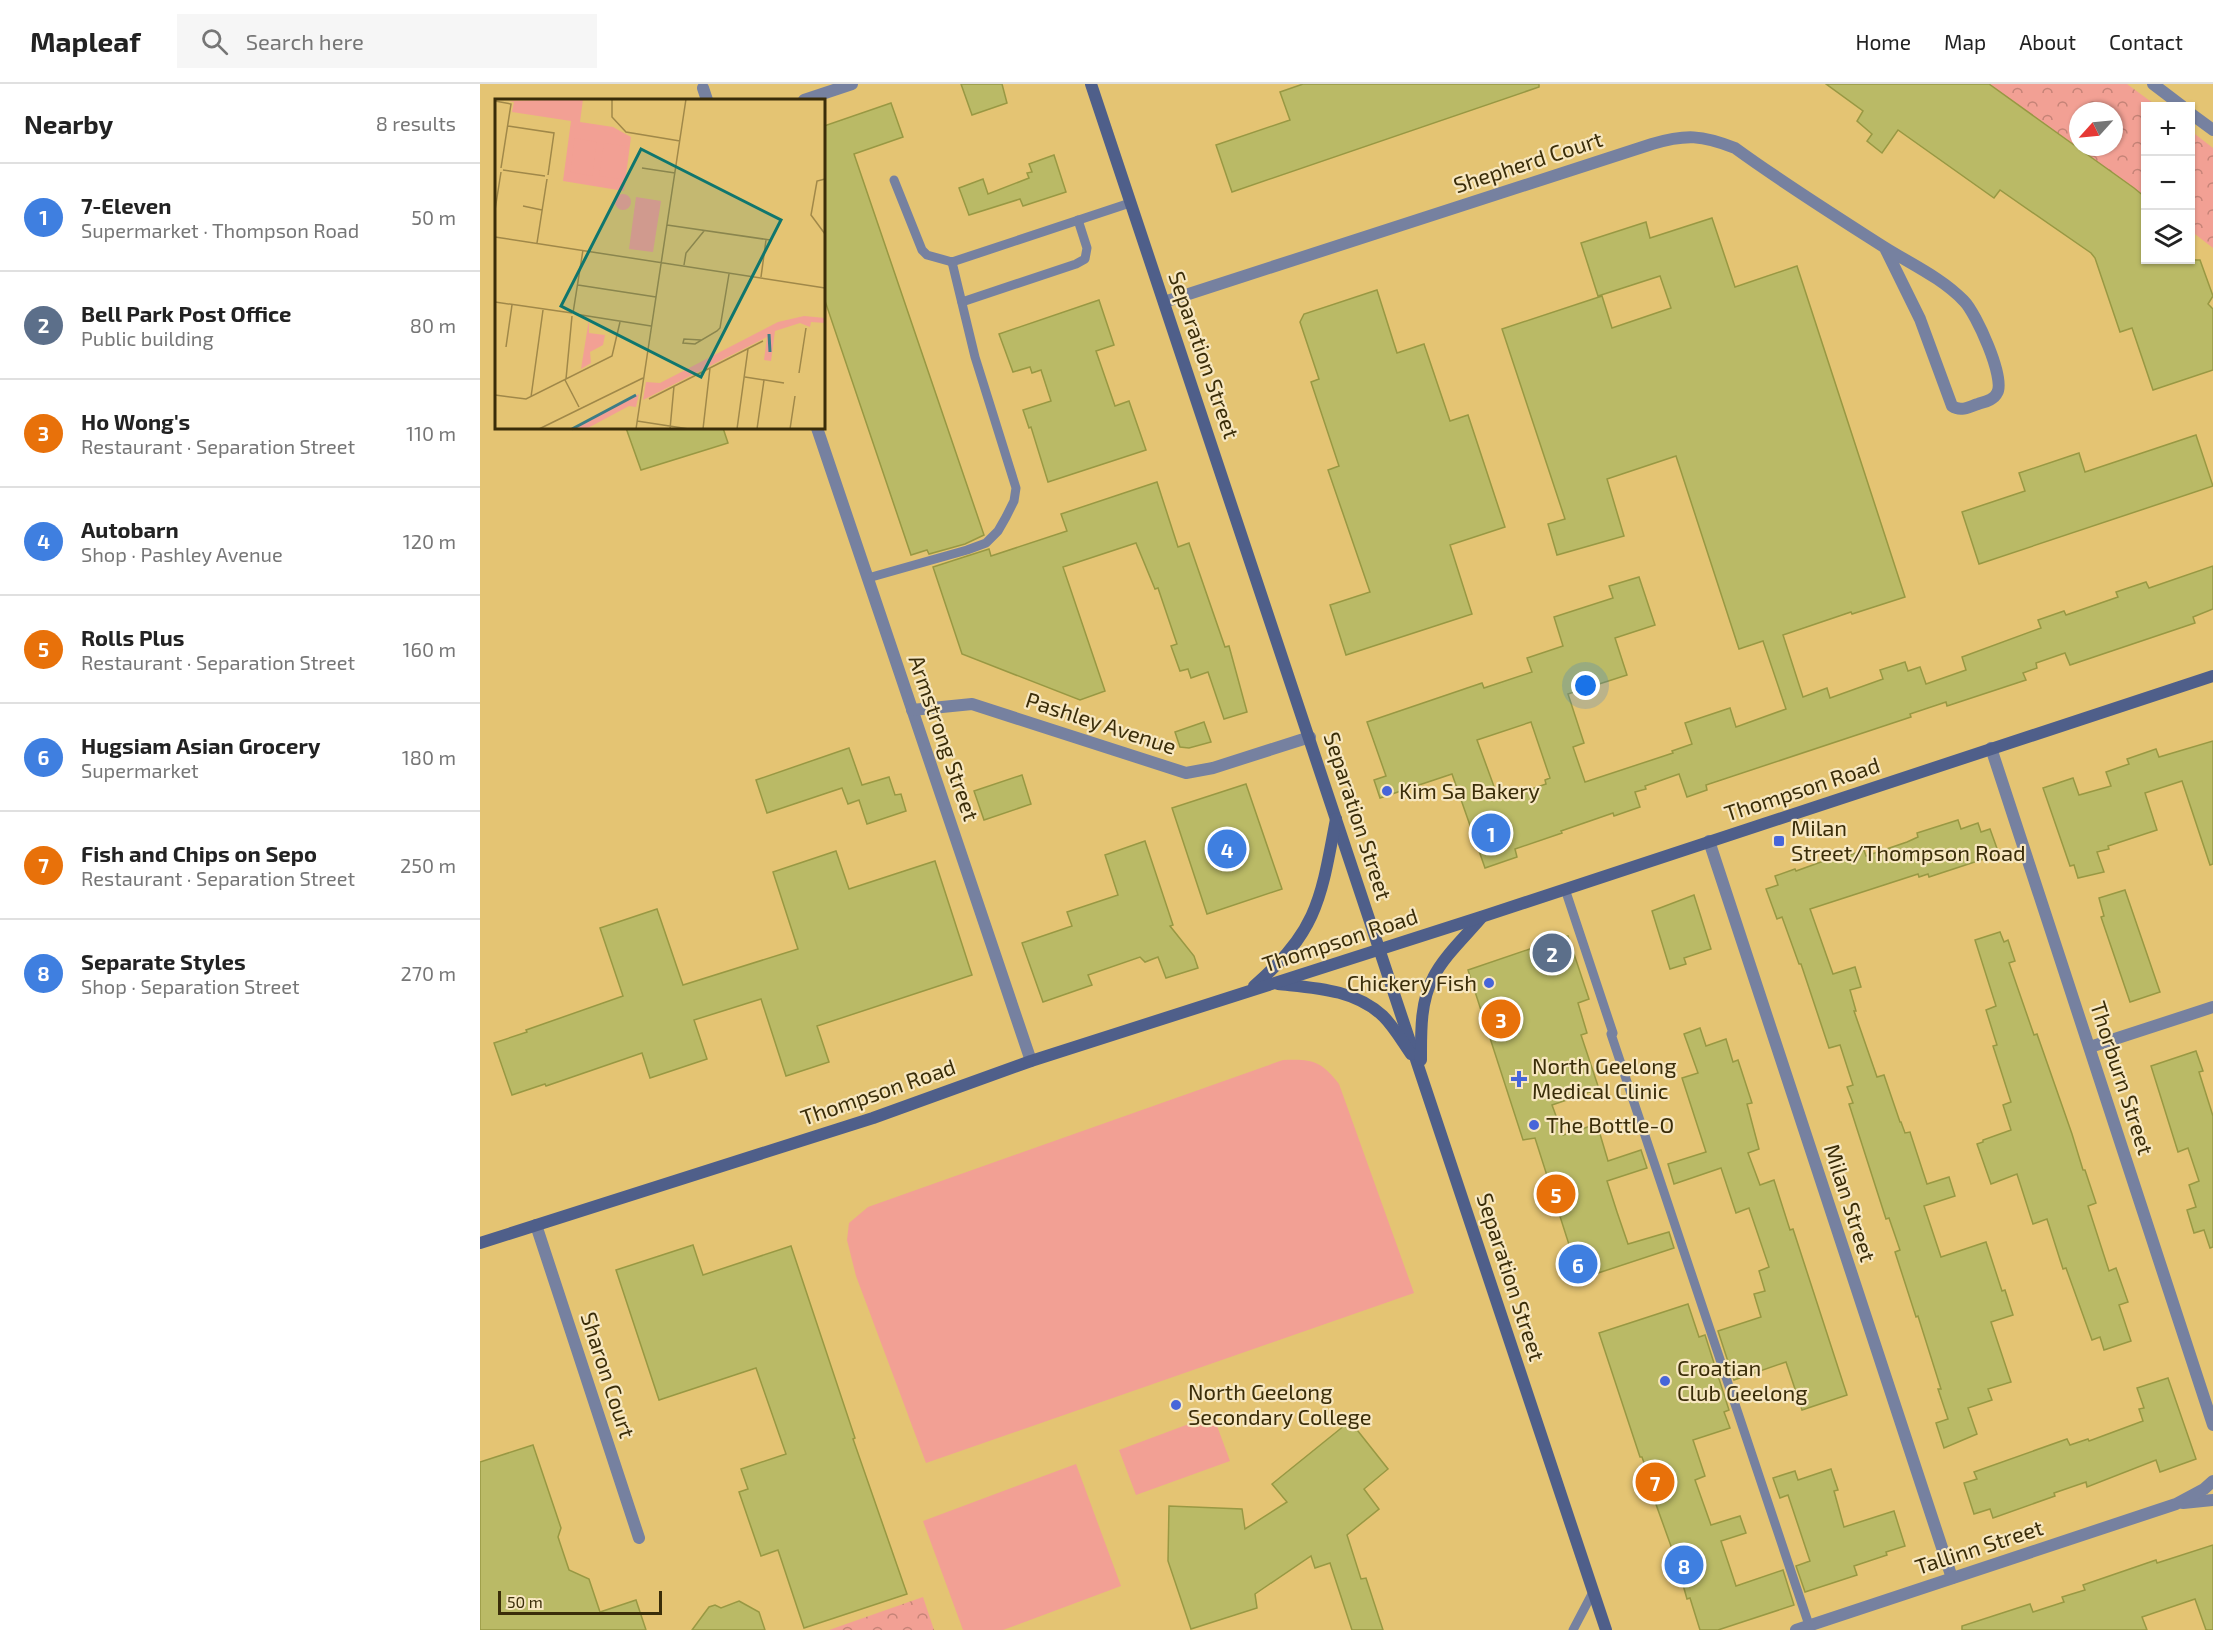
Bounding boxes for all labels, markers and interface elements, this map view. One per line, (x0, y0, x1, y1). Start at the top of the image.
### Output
search box (177, 14, 597, 68)
text: Mapleaf (30, 24, 141, 58)
icon: search (198, 25, 231, 58)
text: Search here (246, 28, 364, 54)
text: Home (1855, 29, 1911, 54)
text: Map (1944, 29, 1986, 54)
text: About (2019, 29, 2076, 54)
text: Contact (2109, 29, 2183, 54)
inset map (495, 99, 825, 429)
north arrow (2069, 102, 2123, 156)
map controls (2141, 102, 2195, 264)
button: + (2141, 102, 2195, 156)
text: Nearby (24, 108, 113, 139)
text: 8 results (376, 111, 456, 135)
street label: Shepherd Court (1450, 125, 1606, 197)
button: − (2141, 156, 2195, 210)
text: 7-Eleven (81, 192, 171, 218)
text: 1 (39, 205, 48, 229)
text: 50 m (411, 205, 456, 229)
button: layers (2141, 210, 2195, 264)
text: Supermarket · Thompson Road (81, 218, 359, 242)
street label: Separation Street (1164, 268, 1246, 442)
text: Bell Park Post Office (81, 300, 291, 326)
text: 2 (38, 313, 49, 337)
text: 80 m (410, 313, 456, 337)
text: Public building (81, 326, 214, 350)
text: Ho Wong's (81, 408, 190, 434)
text: 3 (38, 421, 49, 445)
text: 110 m (406, 421, 456, 445)
text: Restaurant · Separation Street (81, 434, 355, 458)
text: Autobarn (81, 516, 179, 542)
text: 4 (37, 529, 50, 553)
text: 120 m (403, 529, 456, 553)
text: Shop · Pashley Avenue (81, 542, 283, 566)
text: Rolls Plus (81, 624, 185, 650)
text: 5 (38, 637, 49, 661)
text: 160 m (403, 637, 456, 661)
text: Restaurant · Separation Street (81, 650, 355, 674)
street label: Armstrong Street (904, 651, 985, 824)
your location (1571, 671, 1600, 700)
street label: Pashley Avenue (1023, 686, 1180, 759)
street label: Separation Street (1320, 728, 1398, 903)
text: Hugsiam Asian Grocery (81, 732, 320, 758)
text: 6 (38, 745, 49, 769)
text: 180 m (402, 745, 456, 769)
street label: Thompson Road (1721, 751, 1883, 825)
text: Supermarket (81, 758, 199, 782)
place label: Kim Sa Bakery (1399, 777, 1540, 803)
marker: Kim Sa Bakery (1380, 784, 1394, 798)
pin: 1 (1472, 810, 1510, 855)
place label: Milan Street/Thompson Road (1791, 814, 2026, 865)
pin: 4 (1208, 826, 1246, 872)
marker: Milan Street/Thompson Road (1772, 834, 1786, 848)
text: Fish and Chips on Sepo (81, 840, 317, 866)
text: 7 (38, 853, 49, 877)
text: 250 m (400, 853, 456, 877)
text: Restaurant · Separation Street (81, 866, 355, 890)
street label: Thompson Road (1259, 902, 1421, 976)
pin: 2 (1532, 930, 1572, 976)
text: Separate Styles (81, 948, 246, 974)
text: 8 (37, 961, 50, 985)
text: 270 m (400, 961, 456, 985)
place label: Chickery Fish (1347, 969, 1477, 995)
text: Shop · Separation Street (81, 974, 300, 998)
marker: Chickery Fish (1482, 976, 1496, 990)
pin: 3 (1482, 996, 1520, 1042)
street label: Thorburn Street (2086, 998, 2160, 1158)
street label: Thompson Road (797, 1052, 959, 1130)
place label: North Geelong Medical Clinic (1532, 1052, 1676, 1103)
marker: North Geelong Medical Clinic (1510, 1070, 1528, 1088)
place label: The Bottle-O (1546, 1111, 1674, 1137)
marker: The Bottle-O (1527, 1118, 1541, 1132)
street label: Milan Street (1820, 1141, 1882, 1265)
pin: 5 (1536, 1172, 1576, 1216)
street label: Separation Street (1473, 1189, 1551, 1364)
pin: 6 (1558, 1242, 1598, 1286)
street label: Sharon Court (576, 1309, 642, 1441)
place label: Croatian Club Geelong (1677, 1354, 1808, 1405)
marker: Croatian Club Geelong (1658, 1374, 1672, 1388)
place label: North Geelong Secondary College (1188, 1378, 1372, 1429)
marker: North Geelong Secondary College (1169, 1398, 1183, 1412)
pin: 7 (1636, 1460, 1674, 1504)
street label: Tallinn Street (1911, 1513, 2046, 1579)
pin: 8 (1664, 1542, 1704, 1588)
scale bar (498, 1588, 662, 1616)
text: 50 m (507, 1592, 543, 1611)

